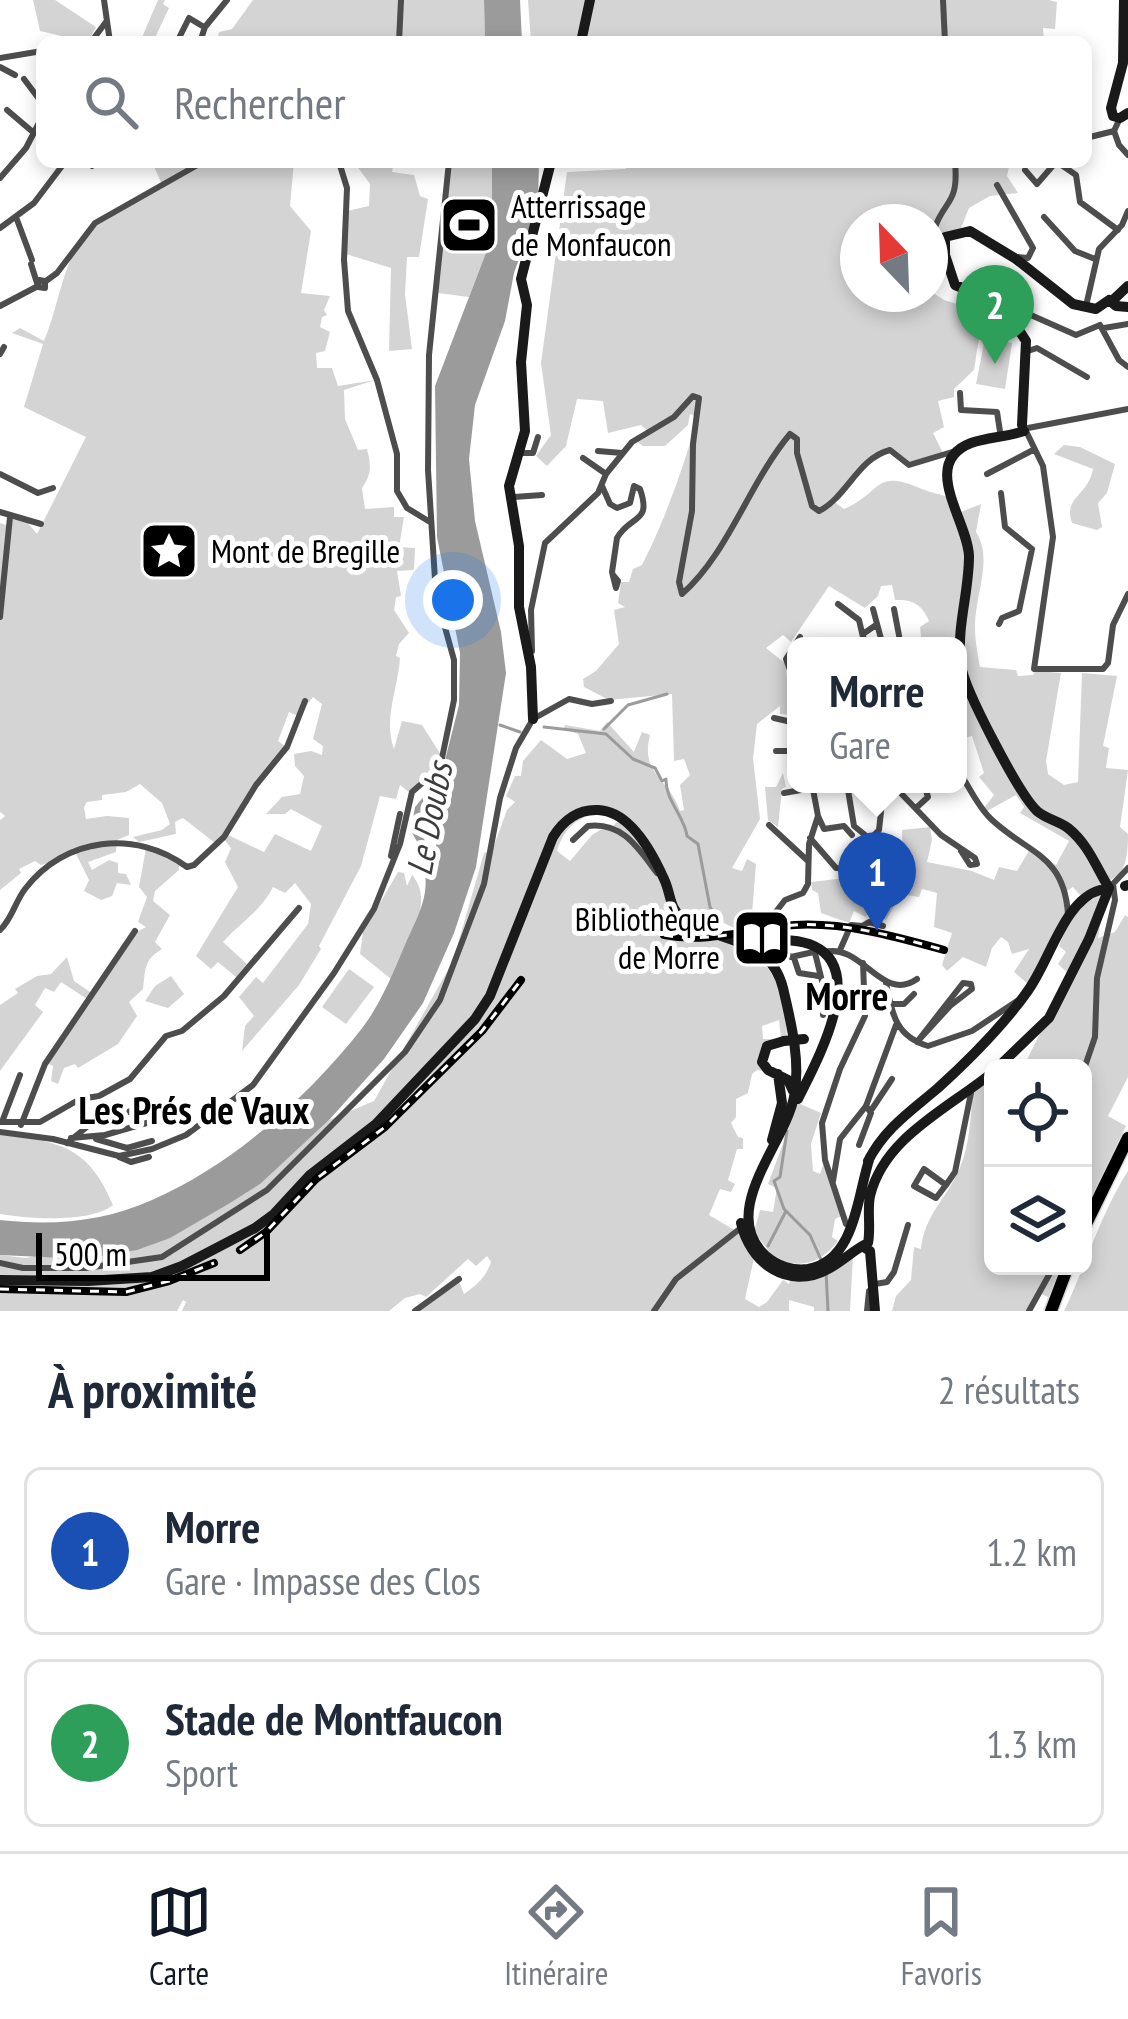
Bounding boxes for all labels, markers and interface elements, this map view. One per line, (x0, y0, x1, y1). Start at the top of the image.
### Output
search box (36, 36, 1092, 168)
icon: search (78, 69, 144, 135)
text: Rechercher (174, 73, 346, 131)
place label: Atterrissage de Monfaucon (511, 184, 672, 265)
sports icon: Atterrissage de Monfaucon (438, 194, 500, 256)
north arrow (840, 204, 948, 312)
pin: 2 (956, 265, 1034, 364)
place icon: Mont de Bregille (138, 520, 200, 582)
place label: Mont de Bregille (211, 529, 400, 572)
your location (423, 570, 483, 630)
popup (787, 637, 967, 793)
text: Morre (829, 661, 925, 719)
text: Gare (829, 719, 891, 770)
water label: Le Doubs (395, 755, 463, 879)
pin: 1 (838, 832, 916, 931)
place label: Bibliothèque de Morre (575, 897, 720, 978)
library icon: Bibliothèque de Morre (731, 907, 793, 969)
district label: Morre (806, 970, 888, 1021)
map controls (984, 1059, 1092, 1275)
button: locate (984, 1059, 1092, 1167)
district label: Les Prés de Vaux (79, 1084, 309, 1135)
button: layers (984, 1167, 1092, 1275)
scale bar (36, 1227, 270, 1280)
text: 500 m (54, 1232, 127, 1275)
text: À proximité (48, 1356, 257, 1422)
text: 2 résultats (938, 1364, 1080, 1415)
text: Morre (165, 1497, 261, 1555)
text: 1 (81, 1526, 99, 1577)
text: 1.2 km (986, 1526, 1077, 1577)
text: Gare · Impasse des Clos (165, 1555, 481, 1606)
text: Stade de Montfaucon (165, 1689, 503, 1747)
text: 2 (81, 1718, 99, 1769)
text: 1.3 km (986, 1718, 1077, 1769)
text: Sport (165, 1747, 238, 1798)
tab: Carte (146, 1879, 212, 1994)
tab: Itinéraire (504, 1879, 608, 1994)
tab: Favoris (901, 1879, 982, 1994)

